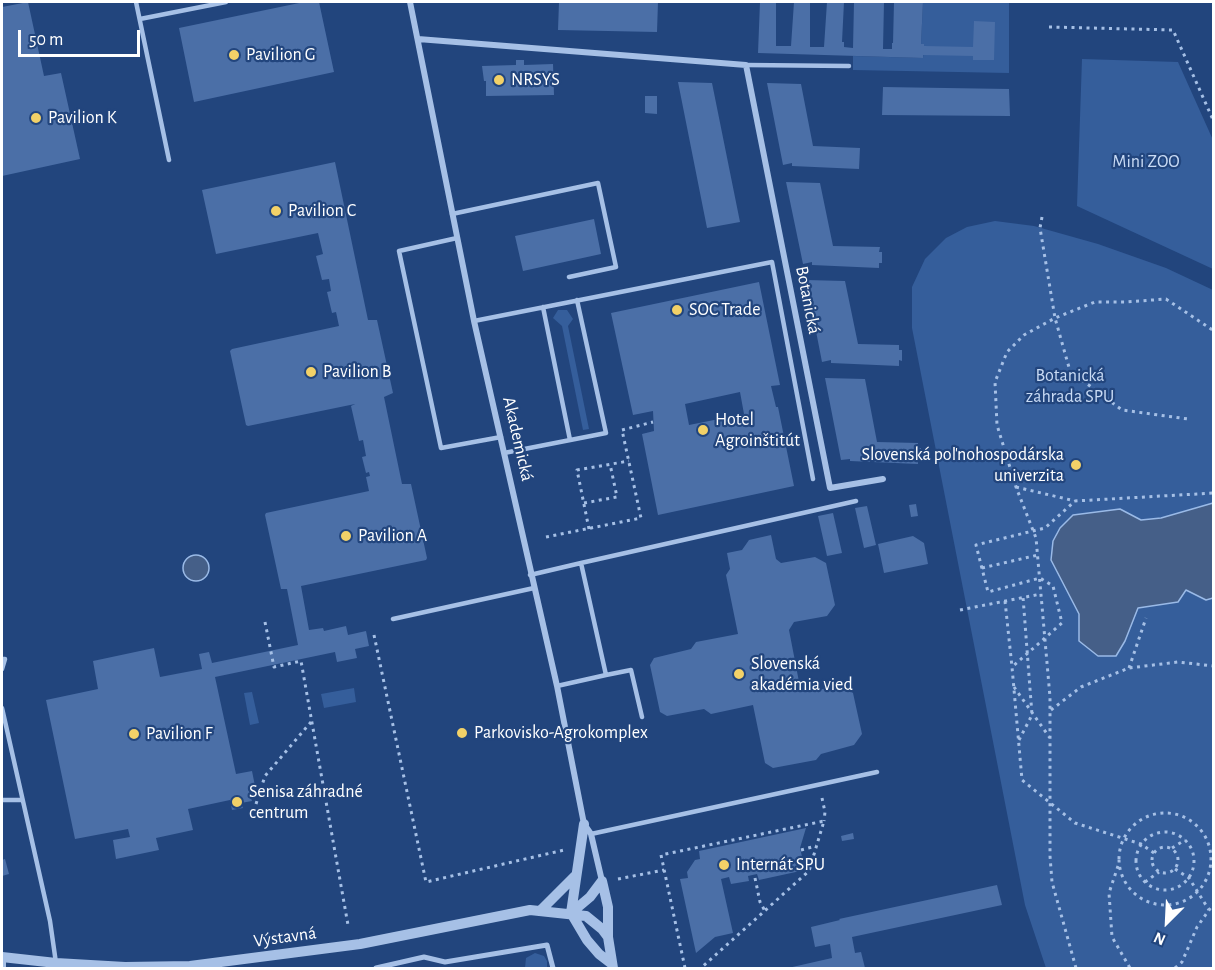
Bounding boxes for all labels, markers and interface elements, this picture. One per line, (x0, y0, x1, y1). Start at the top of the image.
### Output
scale bar (21, 18, 142, 56)
text: 50 m (29, 31, 63, 49)
place label: Pavilion G (246, 44, 315, 66)
marker: Pavilion G (227, 48, 241, 62)
place label: NRSYS (511, 69, 560, 91)
marker: NRSYS (492, 73, 506, 87)
place label: Pavilion K (48, 107, 117, 129)
marker: Pavilion K (29, 111, 43, 125)
park label: Mini ZOO (1112, 151, 1180, 173)
place label: Pavilion C (288, 200, 356, 222)
marker: Pavilion C (269, 204, 283, 218)
street label: Botanická (791, 264, 825, 336)
place label: SOC Trade (689, 299, 760, 321)
marker: SOC Trade (670, 303, 684, 317)
place label: Pavilion B (323, 361, 391, 383)
marker: Pavilion B (304, 365, 318, 379)
park label: Botanická záhrada SPU (1026, 365, 1114, 407)
street label: Akademická (498, 395, 538, 483)
place label: Hotel Agroinštitút (715, 409, 800, 452)
marker: Hotel Agroinštitút (696, 423, 710, 437)
place label: Slovenská poľnohospodárska univerzita (862, 444, 1064, 486)
marker: Slovenská poľnohospodárska univerzita (1069, 458, 1083, 472)
place label: Pavilion A (358, 525, 427, 547)
marker: Pavilion A (339, 529, 353, 543)
place label: Slovenská akadémia vied (751, 653, 853, 696)
marker: Slovenská akadémia vied (732, 667, 746, 681)
place label: Parkovisko-Agrokomplex (474, 722, 648, 744)
place label: Pavilion F (146, 723, 212, 745)
marker: Parkovisko-Agrokomplex (455, 726, 469, 740)
marker: Pavilion F (127, 727, 141, 741)
place label: Senisa záhradné centrum (249, 781, 363, 824)
marker: Senisa záhradné centrum (230, 795, 244, 809)
place label: Internát SPU (736, 854, 825, 876)
marker: Internát SPU (717, 858, 731, 872)
north arrow (1137, 892, 1197, 952)
street label: Výstavná (252, 922, 318, 952)
text: N (1151, 929, 1168, 948)

